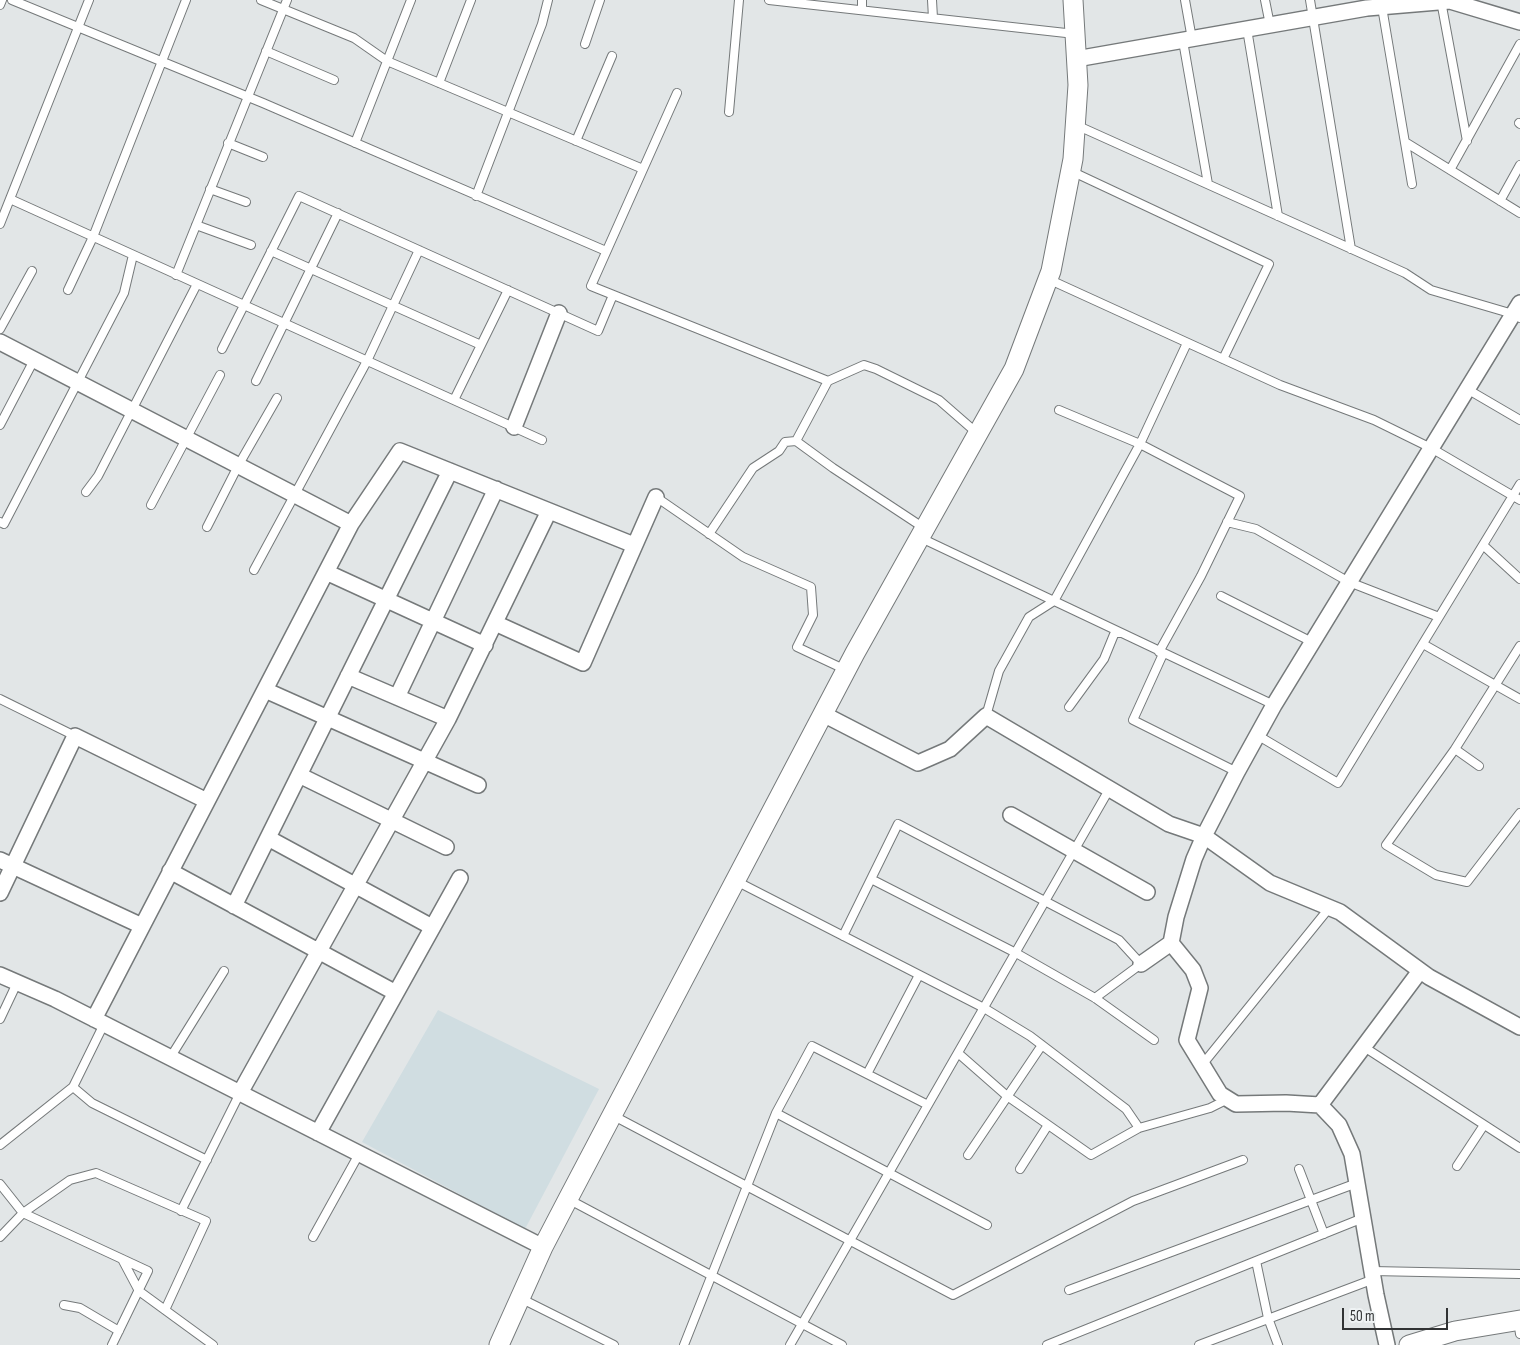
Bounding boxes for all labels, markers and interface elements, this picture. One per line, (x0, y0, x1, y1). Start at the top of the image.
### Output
scale bar (1345, 1298, 1451, 1330)
text: 50 m (1350, 1307, 1375, 1326)

